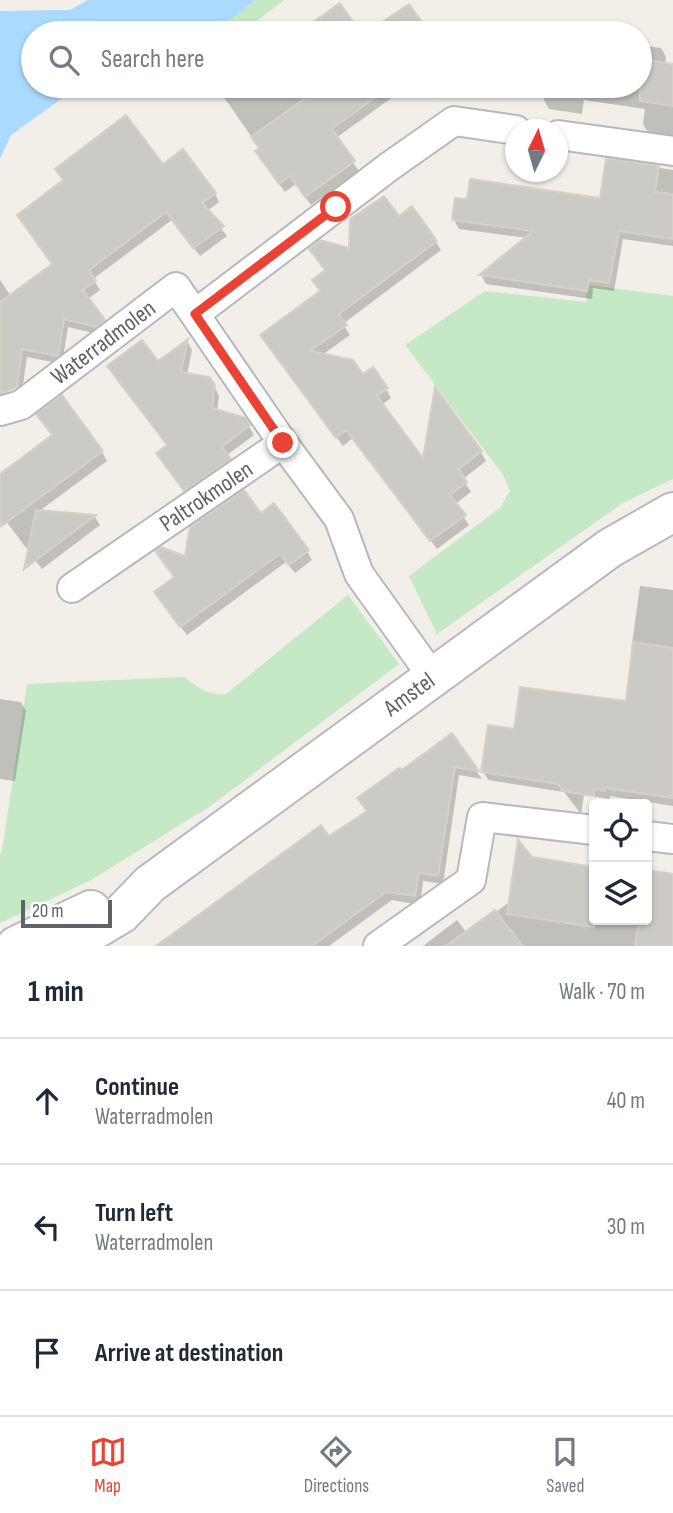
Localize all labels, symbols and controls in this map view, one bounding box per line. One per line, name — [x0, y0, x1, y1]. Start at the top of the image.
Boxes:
search box — [21, 21, 652, 98]
icon: search — [45, 41, 83, 79]
text: Search here — [101, 44, 204, 75]
north arrow — [505, 119, 568, 182]
route start — [320, 191, 351, 222]
street label: Waterradmolen — [45, 294, 161, 391]
route end — [267, 427, 298, 458]
street label: Paltrokmolen — [154, 455, 258, 538]
street label: Amstel — [377, 666, 440, 723]
map controls — [589, 799, 652, 925]
button: locate — [589, 799, 652, 862]
button: layers — [589, 862, 652, 925]
scale bar — [21, 897, 112, 929]
text: 20 m — [32, 900, 64, 923]
text: 1 min — [28, 974, 84, 1010]
text: Walk · 70 m — [559, 978, 645, 1006]
text: Continue — [95, 1072, 179, 1103]
icon: ahead — [28, 1082, 66, 1120]
text: 40 m — [607, 1087, 645, 1115]
text: Waterradmolen — [95, 1103, 213, 1131]
text: Turn left — [95, 1198, 173, 1229]
icon: left — [28, 1208, 66, 1246]
text: 30 m — [607, 1213, 645, 1241]
text: Waterradmolen — [95, 1229, 213, 1257]
icon: arrive — [28, 1334, 66, 1372]
text: Arrive at destination — [95, 1338, 283, 1369]
tab: Map — [89, 1433, 127, 1498]
tab: Directions — [304, 1433, 369, 1498]
tab: Saved — [546, 1433, 584, 1498]

